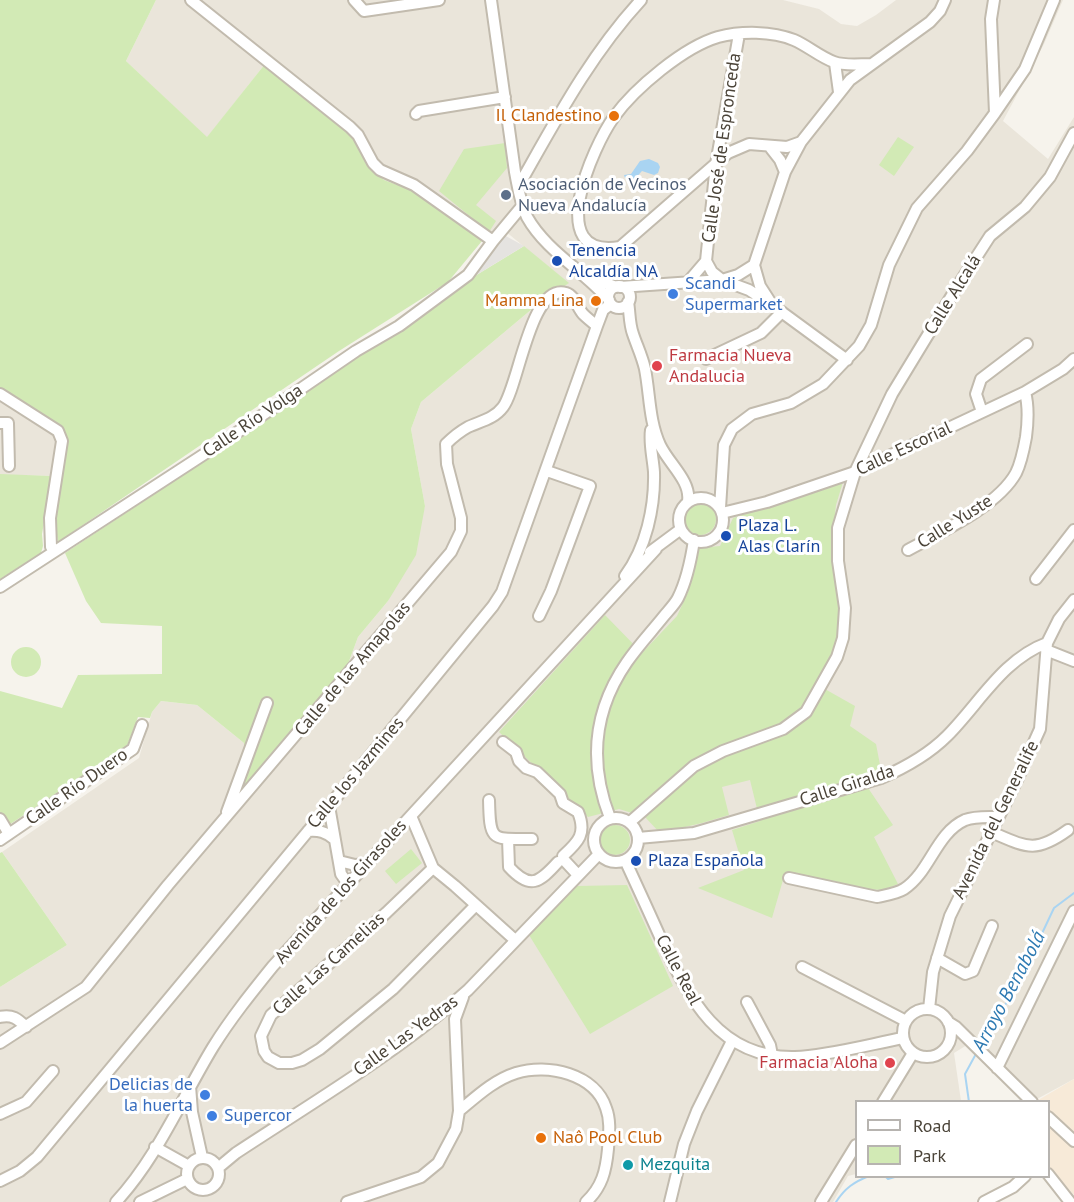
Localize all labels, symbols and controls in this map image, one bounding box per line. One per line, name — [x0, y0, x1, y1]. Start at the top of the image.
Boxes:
street label: Calle José de Espronceda — [698, 52, 746, 244]
place label: Il Clandestino — [496, 105, 602, 127]
marker: Il Clandestino — [607, 109, 621, 123]
place label: Asociación de Vecinos Nueva Andalucía — [518, 174, 687, 216]
marker: Asociación de Vecinos Nueva Andalucía — [499, 188, 513, 202]
place label: Tenencia Alcaldía NA — [569, 240, 658, 282]
street label: Calle Alcalá — [920, 251, 986, 339]
marker: Tenencia Alcaldía NA — [550, 254, 564, 268]
place label: Scandi Supermarket — [685, 273, 783, 316]
marker: Scandi Supermarket — [666, 287, 680, 301]
place label: Mamma Lina — [485, 290, 584, 312]
marker: Mamma Lina — [589, 294, 603, 308]
place label: Farmacia Nueva Andalucia — [669, 345, 792, 388]
marker: Farmacia Nueva Andalucia — [650, 359, 664, 373]
street label: Calle Río Volga — [199, 380, 307, 462]
street label: Calle Escorial — [853, 417, 955, 481]
street label: Calle Yuste — [913, 490, 997, 554]
place label: Plaza L. Alas Clarín — [738, 515, 820, 558]
marker: Plaza L. Alas Clarín — [719, 529, 733, 543]
street label: Calle de las Amapolas — [290, 597, 416, 741]
street label: Calle los Jazmines — [303, 713, 409, 833]
street label: Avenida del Generalife — [948, 737, 1044, 903]
street label: Calle Río Duero — [22, 744, 132, 830]
street label: Calle Giralda — [797, 761, 897, 811]
street label: Avenida de los Girasoles — [271, 815, 411, 969]
place label: Plaza Española — [648, 850, 764, 872]
marker: Plaza Española — [629, 854, 643, 868]
street label: Calle Las Camelias — [269, 908, 389, 1020]
water label: Arroyo Benabolá — [967, 927, 1051, 1057]
street label: Calle Real — [650, 931, 706, 1009]
street label: Calle Las Yedras — [350, 991, 462, 1081]
place label: Farmacia Aloha — [759, 1052, 878, 1074]
marker: Farmacia Aloha — [883, 1056, 897, 1070]
place label: Delicias de la huerta — [109, 1074, 193, 1116]
marker: Delicias de la huerta — [198, 1088, 212, 1102]
legend — [855, 1100, 1050, 1178]
place label: Supercor — [224, 1105, 292, 1127]
marker: Supercor — [205, 1109, 219, 1123]
text: Road — [913, 1114, 951, 1137]
place label: Naô Pool Club — [553, 1127, 662, 1149]
marker: Naô Pool Club — [534, 1131, 548, 1145]
text: Park — [913, 1144, 946, 1167]
place label: Mezquita — [640, 1154, 710, 1176]
marker: Mezquita — [621, 1158, 635, 1172]

